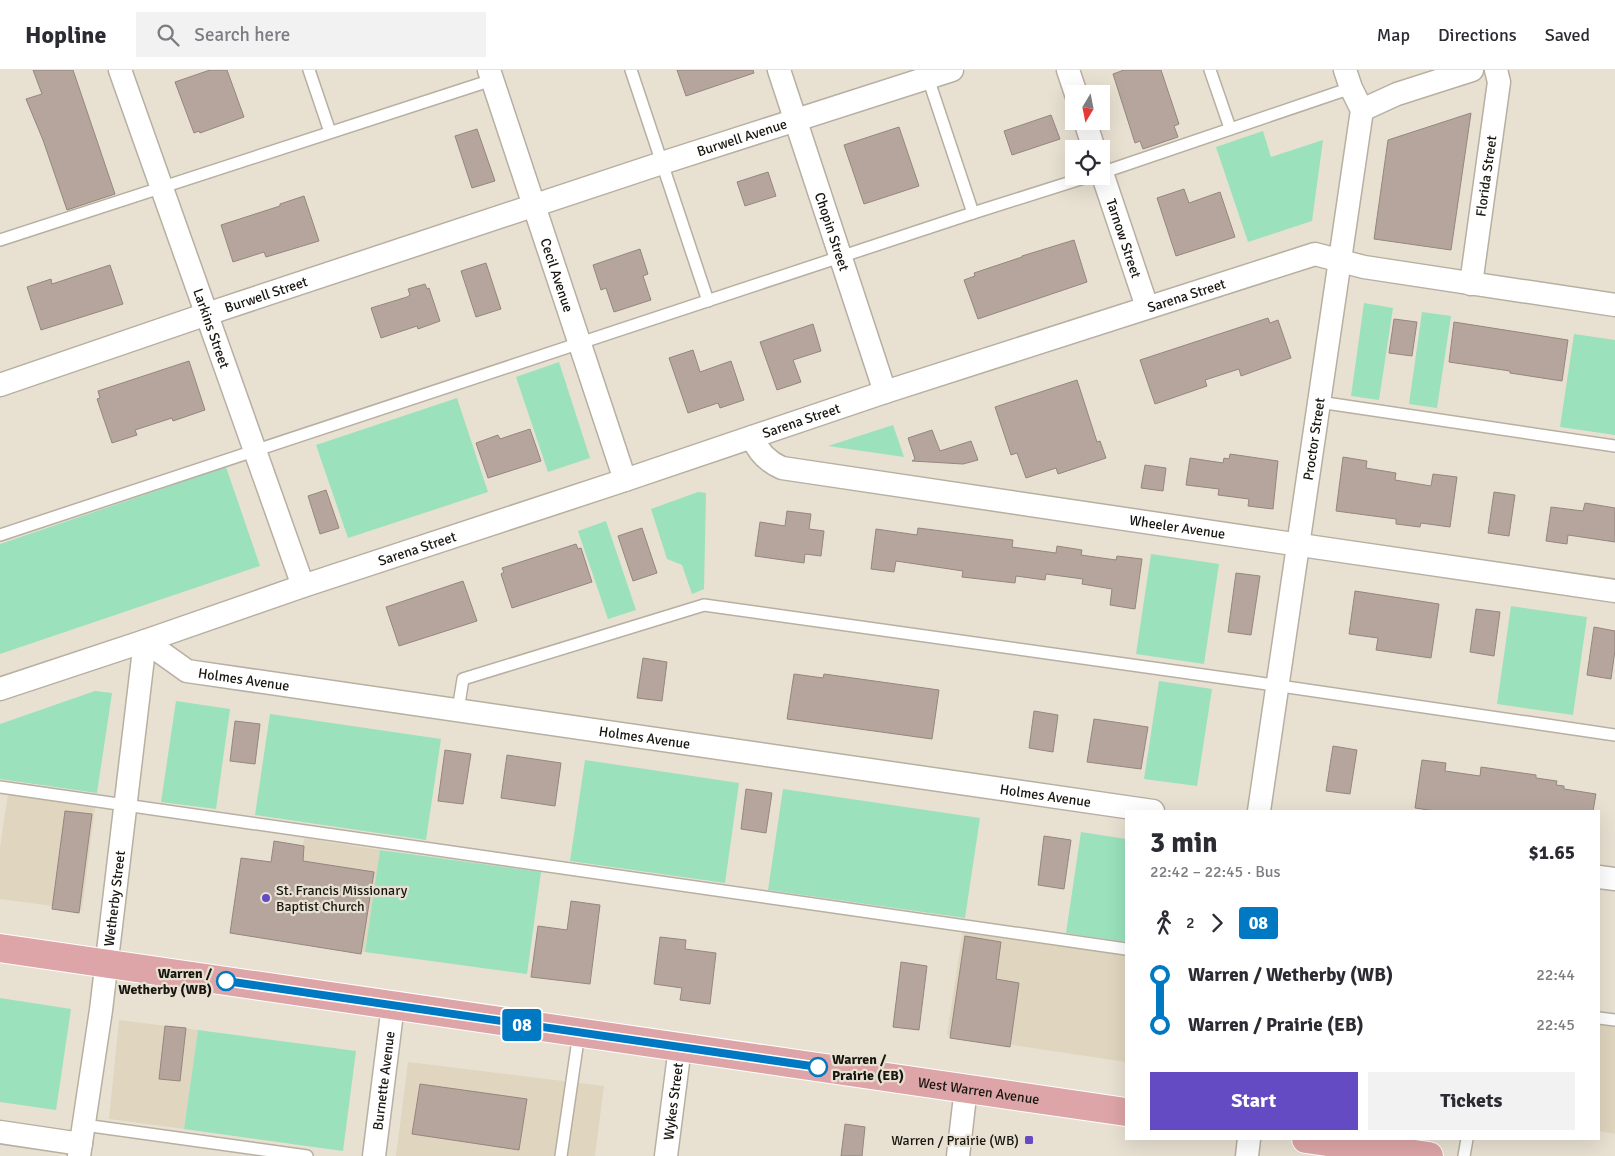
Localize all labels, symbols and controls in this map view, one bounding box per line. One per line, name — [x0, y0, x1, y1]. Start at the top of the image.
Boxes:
search box — [136, 12, 486, 57]
text: Hopline — [25, 20, 106, 50]
icon: search — [154, 21, 182, 49]
text: Search here — [194, 23, 290, 47]
text: Map — [1377, 24, 1410, 46]
text: Directions — [1438, 24, 1517, 46]
text: Saved — [1545, 24, 1590, 46]
north arrow — [1065, 85, 1110, 130]
map controls — [1065, 85, 1110, 185]
street label: Burwell Avenue — [695, 116, 789, 160]
street label: Florida Street — [1472, 134, 1501, 218]
button: locate — [1065, 140, 1110, 185]
street label: Chopin Street — [811, 190, 853, 273]
street label: Tarnow Street — [1102, 197, 1145, 280]
street label: Cecil Avenue — [536, 236, 577, 314]
street label: Burwell Street — [223, 273, 310, 317]
street label: Sarena Street — [1145, 275, 1228, 316]
street label: Larkins Street — [189, 286, 233, 371]
street label: Proctor Street — [1300, 397, 1329, 482]
street label: Sarena Street — [760, 400, 843, 442]
street label: Wheeler Avenue — [1128, 512, 1226, 543]
street label: Sarena Street — [376, 528, 458, 570]
street label: Holmes Avenue — [197, 665, 291, 695]
street label: Holmes Avenue — [598, 723, 691, 753]
street label: Holmes Avenue — [999, 781, 1092, 811]
text: 3 min — [1150, 826, 1218, 860]
text: $1.65 — [1529, 841, 1575, 865]
street label: Wetherby Street — [101, 849, 129, 947]
text: 22:42 – 22:45 · Bus — [1150, 862, 1281, 882]
place label: St. Francis Missionary Baptist Church — [276, 882, 408, 915]
marker: St. Francis Missionary Baptist Church — [260, 892, 272, 904]
icon: walk — [1150, 909, 1178, 937]
icon: forward — [1203, 909, 1231, 937]
text: 08 — [1249, 912, 1268, 934]
text: 2 — [1186, 913, 1195, 933]
text: Warren / Wetherby (WB) — [1188, 963, 1393, 987]
place label: Warren / Wetherby (WB) — [118, 965, 213, 998]
text: 22:44 — [1536, 965, 1575, 985]
marker: Warren / Wetherby (WB) — [216, 971, 236, 991]
line badge: 08 — [500, 1009, 544, 1041]
text: Warren / Prairie (EB) — [1188, 1013, 1364, 1037]
text: 08 — [512, 1014, 532, 1036]
text: 22:45 — [1536, 1015, 1575, 1035]
street label: Burnette Avenue — [369, 1030, 399, 1131]
place label: Warren / Prairie (EB) — [832, 1051, 904, 1084]
marker: Warren / Prairie (EB) — [808, 1057, 828, 1077]
street label: Wykes Street — [660, 1062, 687, 1141]
button: Start — [1150, 1072, 1358, 1130]
button: Tickets — [1368, 1072, 1575, 1130]
street label: West Warren Avenue — [917, 1074, 1040, 1108]
place label: Warren / Prairie (WB) — [891, 1132, 1019, 1149]
marker: Warren / Prairie (WB) — [1023, 1134, 1035, 1146]

